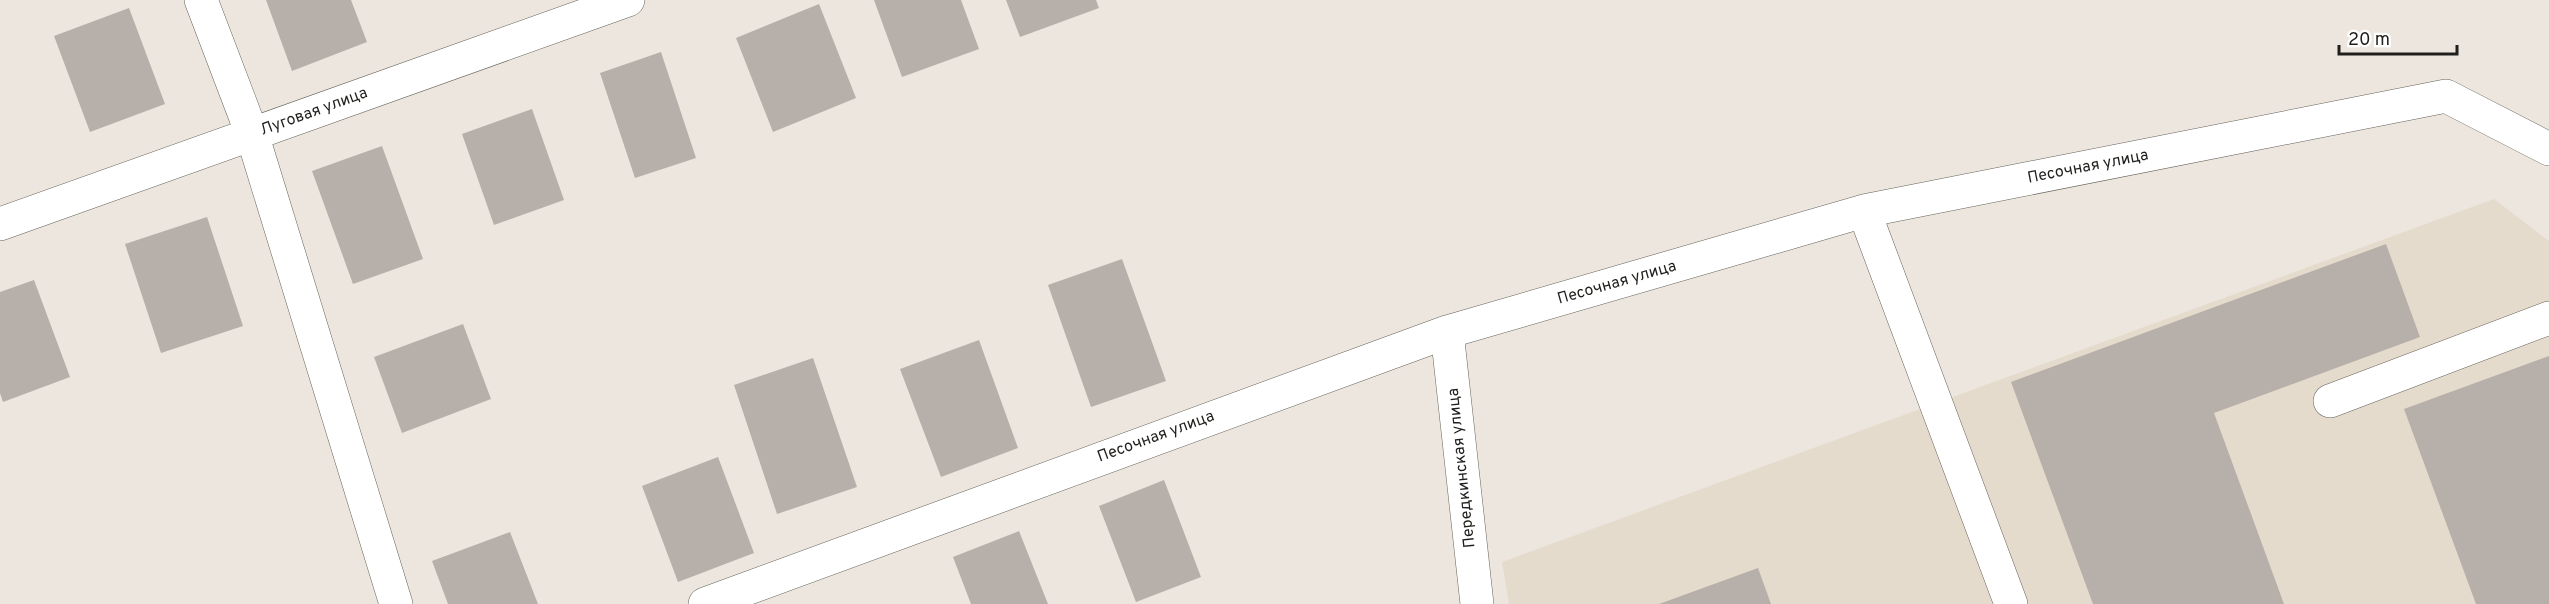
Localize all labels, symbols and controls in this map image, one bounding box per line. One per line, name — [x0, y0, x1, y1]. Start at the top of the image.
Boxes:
scale bar — [2339, 18, 2458, 56]
text: 20 m — [2348, 29, 2390, 52]
street label: Луговая улица — [257, 83, 371, 141]
street label: Песочная улица — [2026, 145, 2150, 189]
street label: Песочная улица — [1555, 256, 1679, 310]
street label: Передкинская улица — [1444, 387, 1480, 549]
street label: Песочная улица — [1095, 407, 1217, 467]

